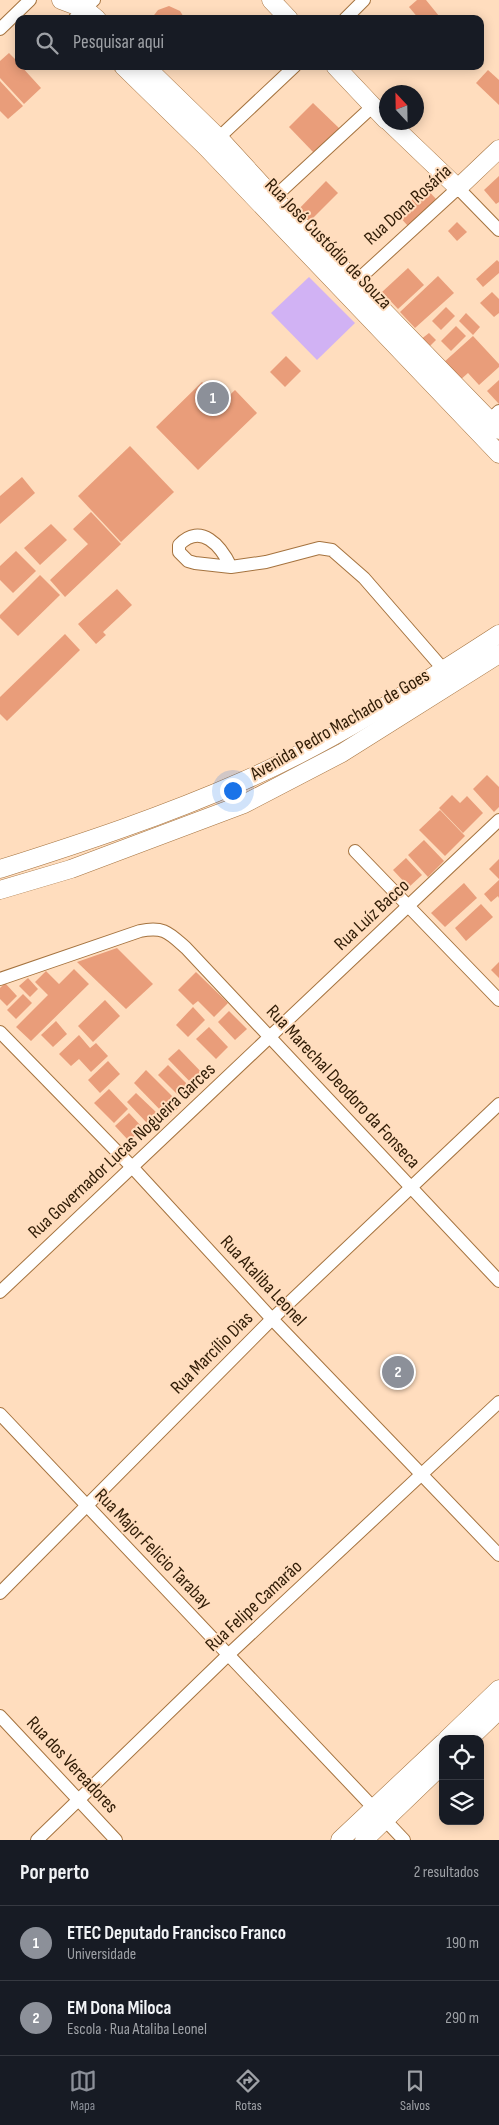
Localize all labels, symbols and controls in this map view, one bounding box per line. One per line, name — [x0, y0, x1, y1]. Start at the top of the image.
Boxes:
search box — [15, 15, 484, 70]
icon: search — [33, 29, 61, 57]
text: Pesquisar aqui — [73, 31, 164, 54]
north arrow — [379, 85, 424, 130]
street label: Rua Dona Rosária — [360, 160, 456, 250]
street label: Rua José Custódio de Souza — [260, 174, 396, 314]
pin: 1 — [197, 379, 229, 417]
street label: Avenida Pedro Machado de Goes — [245, 664, 434, 786]
your location — [220, 778, 246, 804]
street label: Rua Luíz Bacco — [330, 874, 414, 956]
street label: Rua Marechal Deodoro da Fonseca — [261, 1000, 425, 1174]
street label: Rua Governador Lucas Nogueira Garces — [24, 1058, 220, 1244]
street label: Rua Ataliba Leonel — [215, 1231, 311, 1331]
street label: Rua Marcílio Dias — [166, 1307, 258, 1399]
pin: 2 — [382, 1353, 414, 1391]
street label: Rua Major Felicio Tarabay — [90, 1484, 217, 1614]
street label: Rua Felipe Camarão — [201, 1555, 307, 1657]
street label: Rua dos Vereadores — [21, 1712, 123, 1818]
map controls — [439, 1735, 484, 1825]
button: locate — [439, 1735, 484, 1780]
button: layers — [439, 1780, 484, 1825]
text: Por perto — [20, 1860, 89, 1885]
text: 2 resultados — [414, 1863, 479, 1882]
text: ETEC Deputado Francisco Franco — [67, 1922, 286, 1945]
text: 1 — [33, 1934, 39, 1953]
text: 190 m — [446, 1934, 479, 1953]
text: Universidade — [67, 1945, 136, 1964]
text: EM Dona Miloca — [67, 1997, 171, 2020]
text: 2 — [32, 2009, 40, 2028]
text: 290 m — [445, 2009, 479, 2028]
text: Escola · Rua Ataliba Leonel — [67, 2020, 207, 2039]
tab: Mapa — [69, 2067, 97, 2114]
tab: Rotas — [234, 2067, 262, 2114]
tab: Salvos — [400, 2067, 430, 2114]

